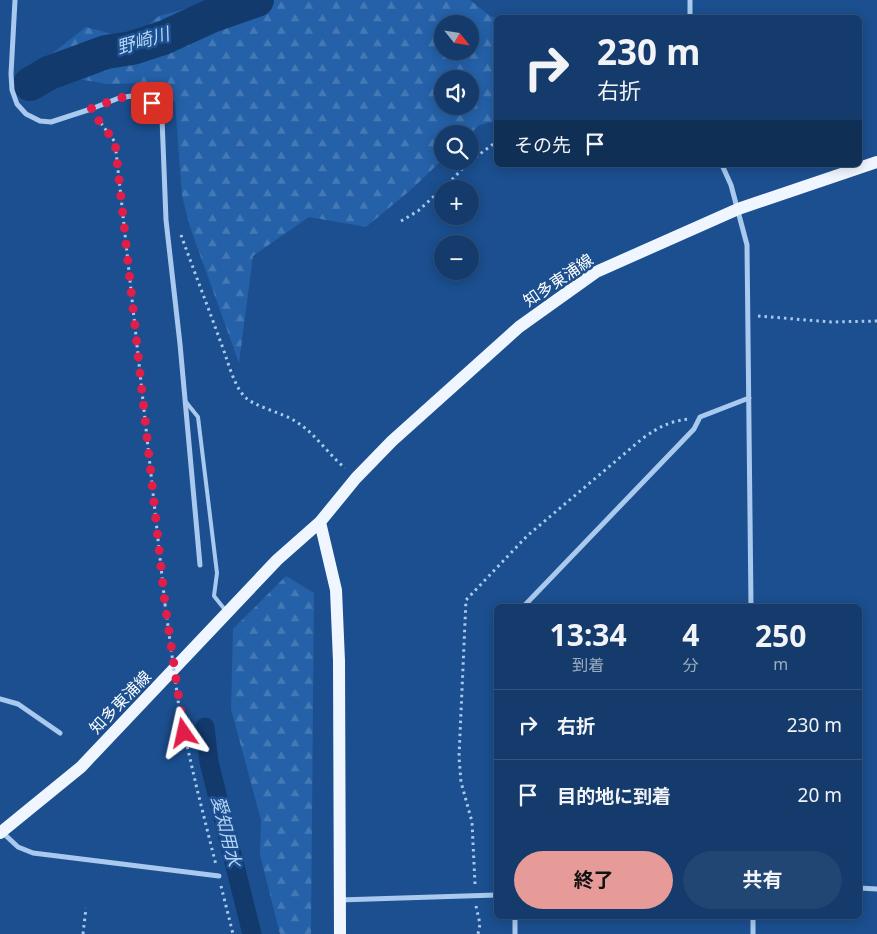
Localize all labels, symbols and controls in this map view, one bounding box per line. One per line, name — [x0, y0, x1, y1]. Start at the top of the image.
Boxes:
north arrow — [434, 15, 479, 60]
map controls — [434, 15, 479, 280]
water label: 野崎川 — [113, 21, 174, 59]
text: 230 m — [597, 28, 700, 75]
icon: right — [514, 35, 579, 100]
button: sound — [434, 70, 479, 115]
text: 右折 — [597, 75, 641, 105]
pin — [131, 82, 173, 124]
icon: arrive — [138, 89, 166, 117]
button: search — [434, 125, 479, 170]
icon: arrive — [581, 130, 609, 158]
text: その先 — [514, 132, 571, 158]
button: + — [434, 180, 479, 225]
button: − — [434, 235, 479, 280]
street label: 知多東浦線 — [519, 249, 597, 311]
text: 13:34 — [550, 614, 627, 655]
text: 4 — [682, 614, 699, 655]
text: 250 — [755, 615, 806, 656]
text: m — [773, 653, 788, 675]
text: 到着 — [572, 654, 604, 676]
text: 分 — [683, 654, 699, 676]
street label: 知多東浦線 — [84, 666, 156, 738]
position arrow — [157, 706, 209, 758]
icon: right — [514, 711, 542, 739]
text: 230 m — [787, 712, 842, 738]
text: 右折 — [557, 713, 595, 739]
icon: arrive — [514, 781, 542, 809]
text: 20 m — [798, 782, 842, 808]
text: 目的地に到着 — [557, 783, 671, 809]
water label: 愛知用水 — [207, 793, 248, 871]
button: 終了 — [514, 851, 673, 909]
button: 共有 — [683, 851, 842, 909]

